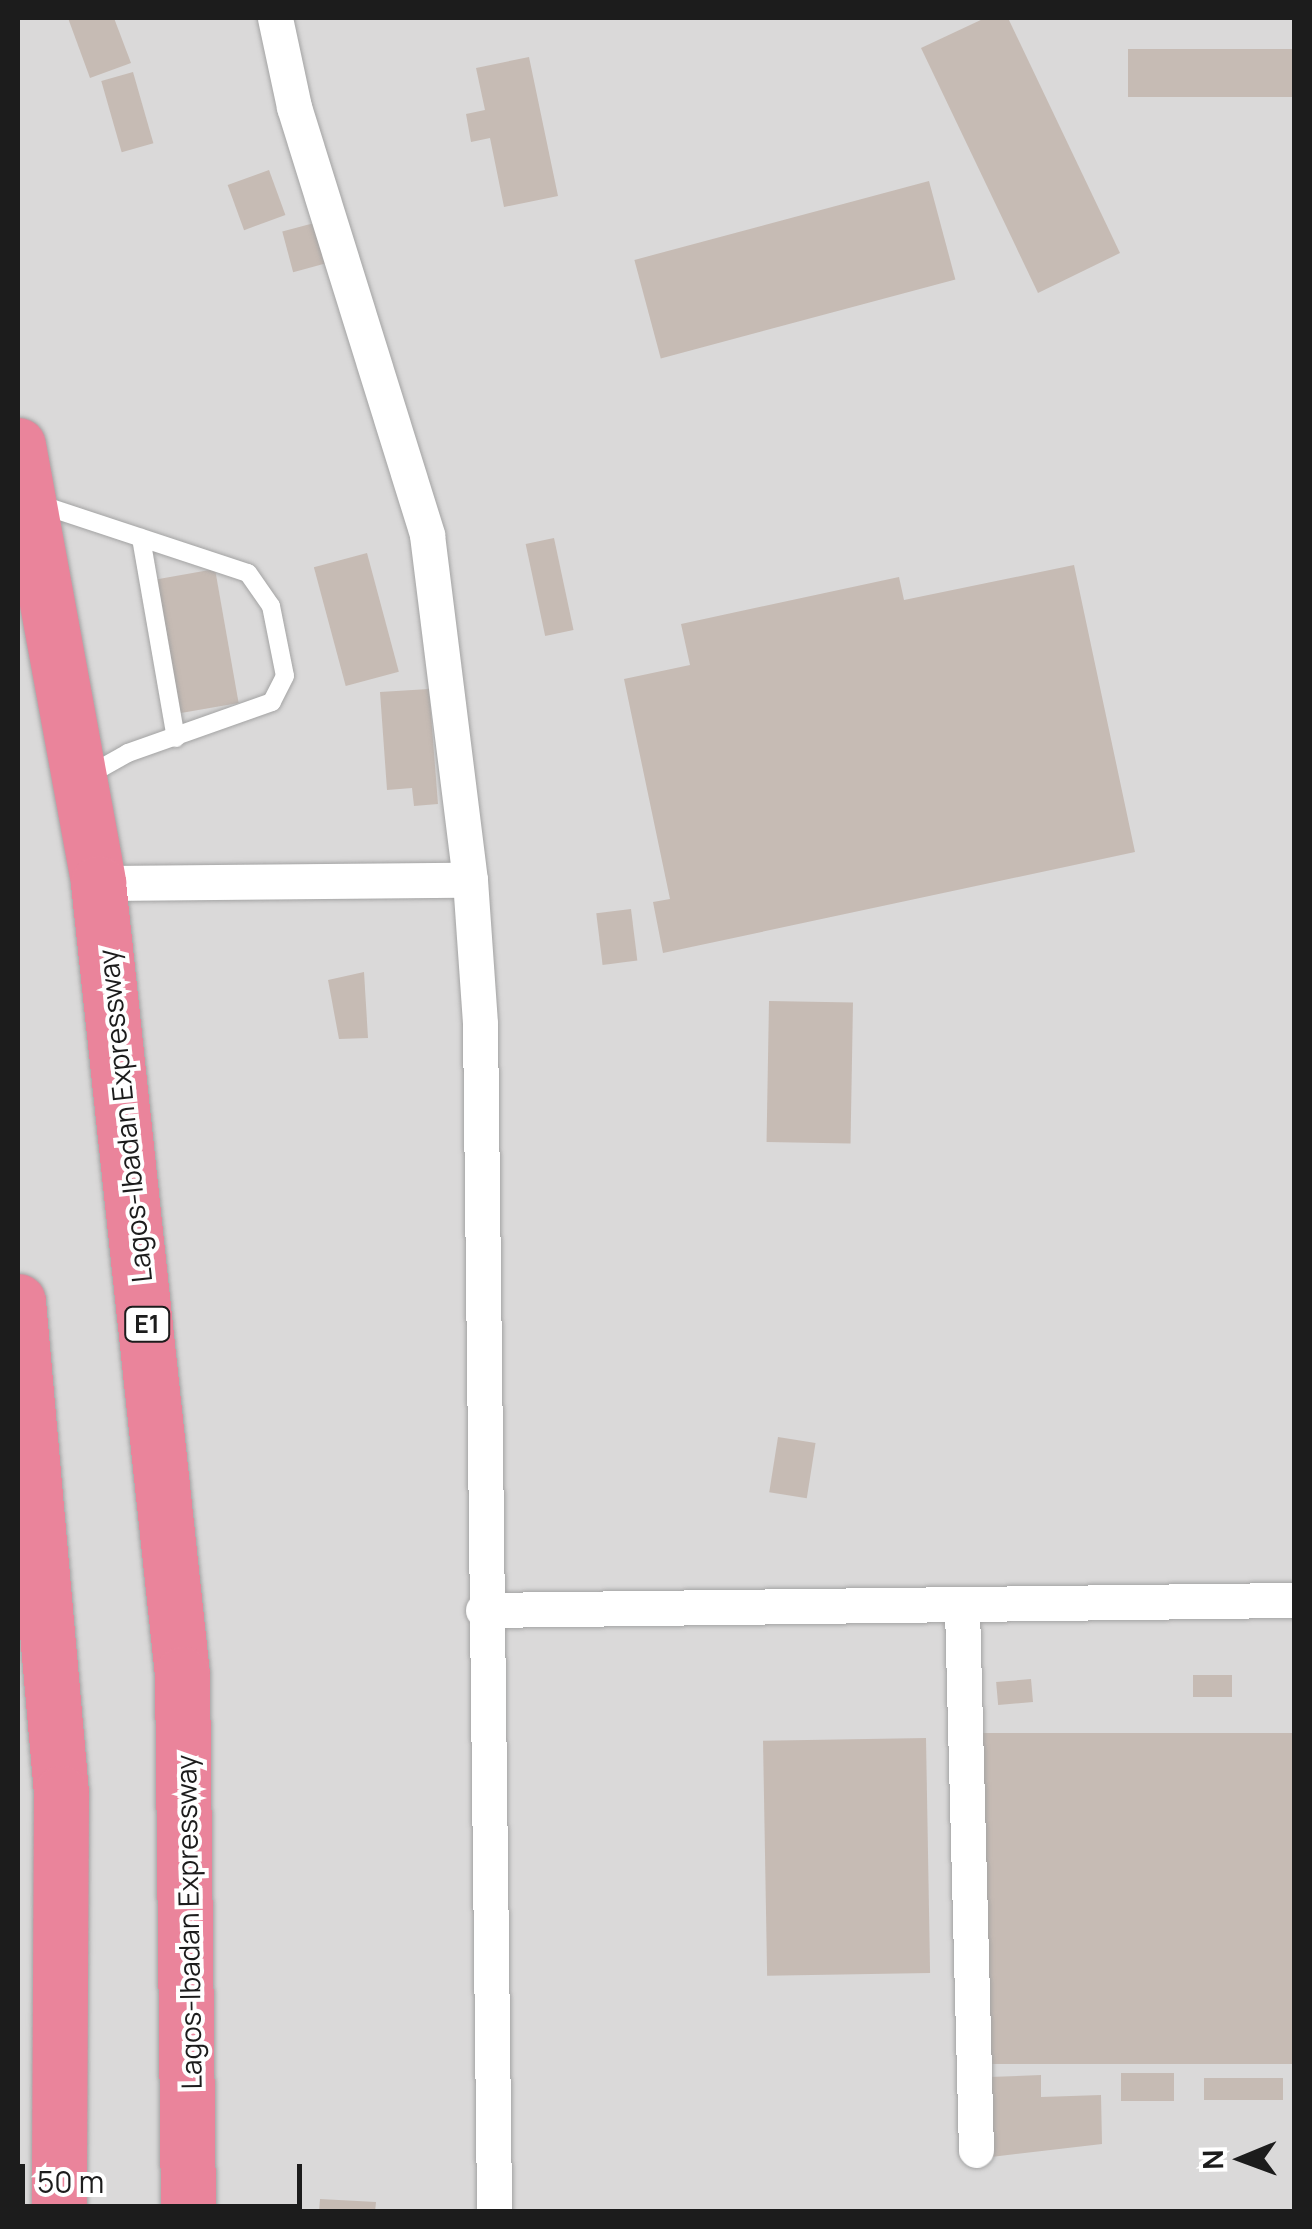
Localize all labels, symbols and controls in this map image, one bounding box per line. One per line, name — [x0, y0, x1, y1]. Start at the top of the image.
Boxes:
street label: Lagos-Ibadan Expressway — [90, 948, 158, 1284]
road number: E1 — [122, 1304, 172, 1344]
street label: Lagos-Ibadan Expressway — [168, 1754, 208, 2090]
north arrow — [1192, 2109, 1292, 2209]
scale bar — [25, 2144, 308, 2206]
text: N — [1193, 2149, 1231, 2170]
text: 50 m — [37, 2161, 104, 2202]

